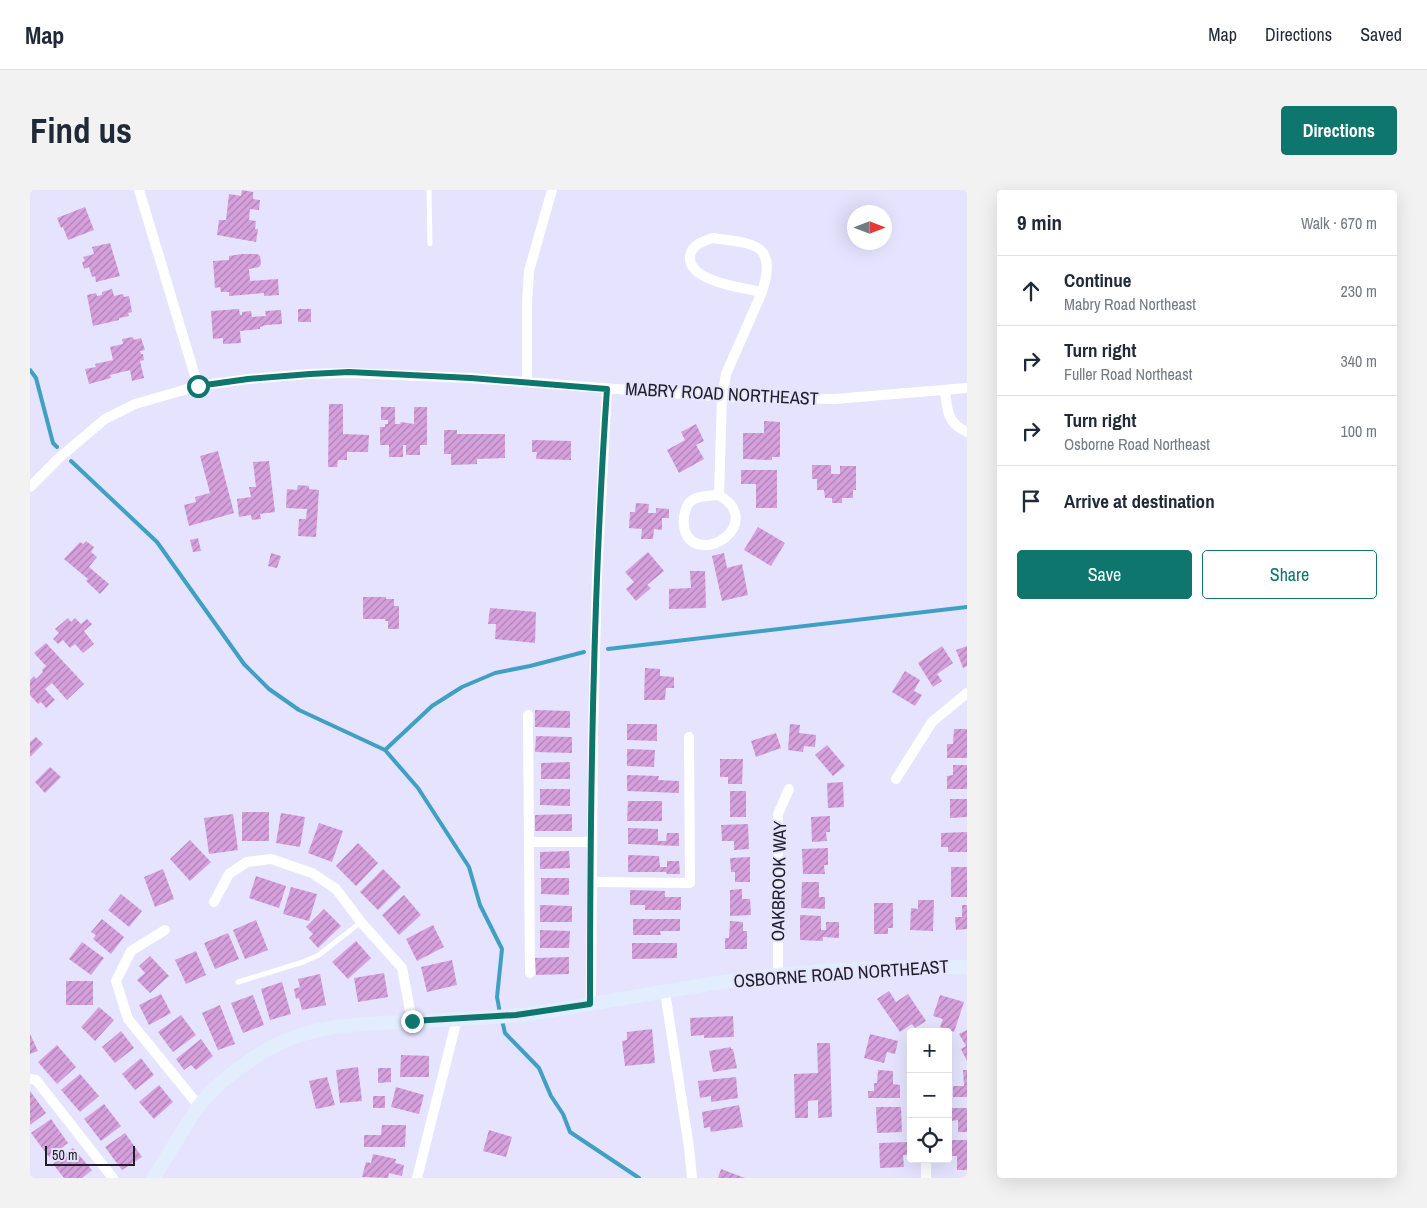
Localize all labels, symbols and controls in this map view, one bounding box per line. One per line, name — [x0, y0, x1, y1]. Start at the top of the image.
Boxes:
text: Map — [25, 19, 64, 51]
text: Map — [1208, 22, 1237, 47]
text: Directions — [1265, 22, 1332, 47]
text: Saved — [1360, 22, 1402, 47]
button: Directions — [1281, 106, 1397, 155]
text: Find us — [30, 107, 132, 154]
north arrow — [847, 205, 892, 250]
text: 9 min — [1017, 208, 1062, 237]
text: Walk · 670 m — [1301, 212, 1377, 234]
text: Continue — [1064, 267, 1132, 293]
icon: ahead — [1017, 277, 1045, 305]
text: 230 m — [1341, 280, 1377, 302]
text: Mabry Road Northeast — [1064, 293, 1196, 315]
text: Turn right — [1064, 337, 1136, 363]
icon: right — [1017, 347, 1045, 375]
text: 340 m — [1341, 350, 1377, 372]
text: Fuller Road Northeast — [1064, 363, 1192, 385]
route start — [187, 375, 210, 398]
street label: MABRY ROAD NORTHEAST — [625, 376, 819, 411]
text: Turn right — [1064, 407, 1136, 433]
icon: right — [1017, 417, 1045, 445]
text: 100 m — [1341, 420, 1377, 442]
text: Osborne Road Northeast — [1064, 433, 1210, 455]
icon: arrive — [1017, 487, 1045, 515]
text: Arrive at destination — [1064, 488, 1215, 514]
button: Save — [1017, 550, 1192, 599]
button: Share — [1202, 550, 1377, 599]
street label: OAKBROOK WAY — [765, 820, 792, 942]
street label: OSBORNE ROAD NORTHEAST — [733, 954, 949, 993]
route end — [401, 1010, 424, 1033]
map controls — [907, 1028, 952, 1163]
button: + — [907, 1028, 952, 1073]
button: − — [907, 1073, 952, 1118]
button: locate — [907, 1118, 952, 1163]
scale bar — [45, 1143, 135, 1166]
text: 50 m — [52, 1146, 78, 1164]

